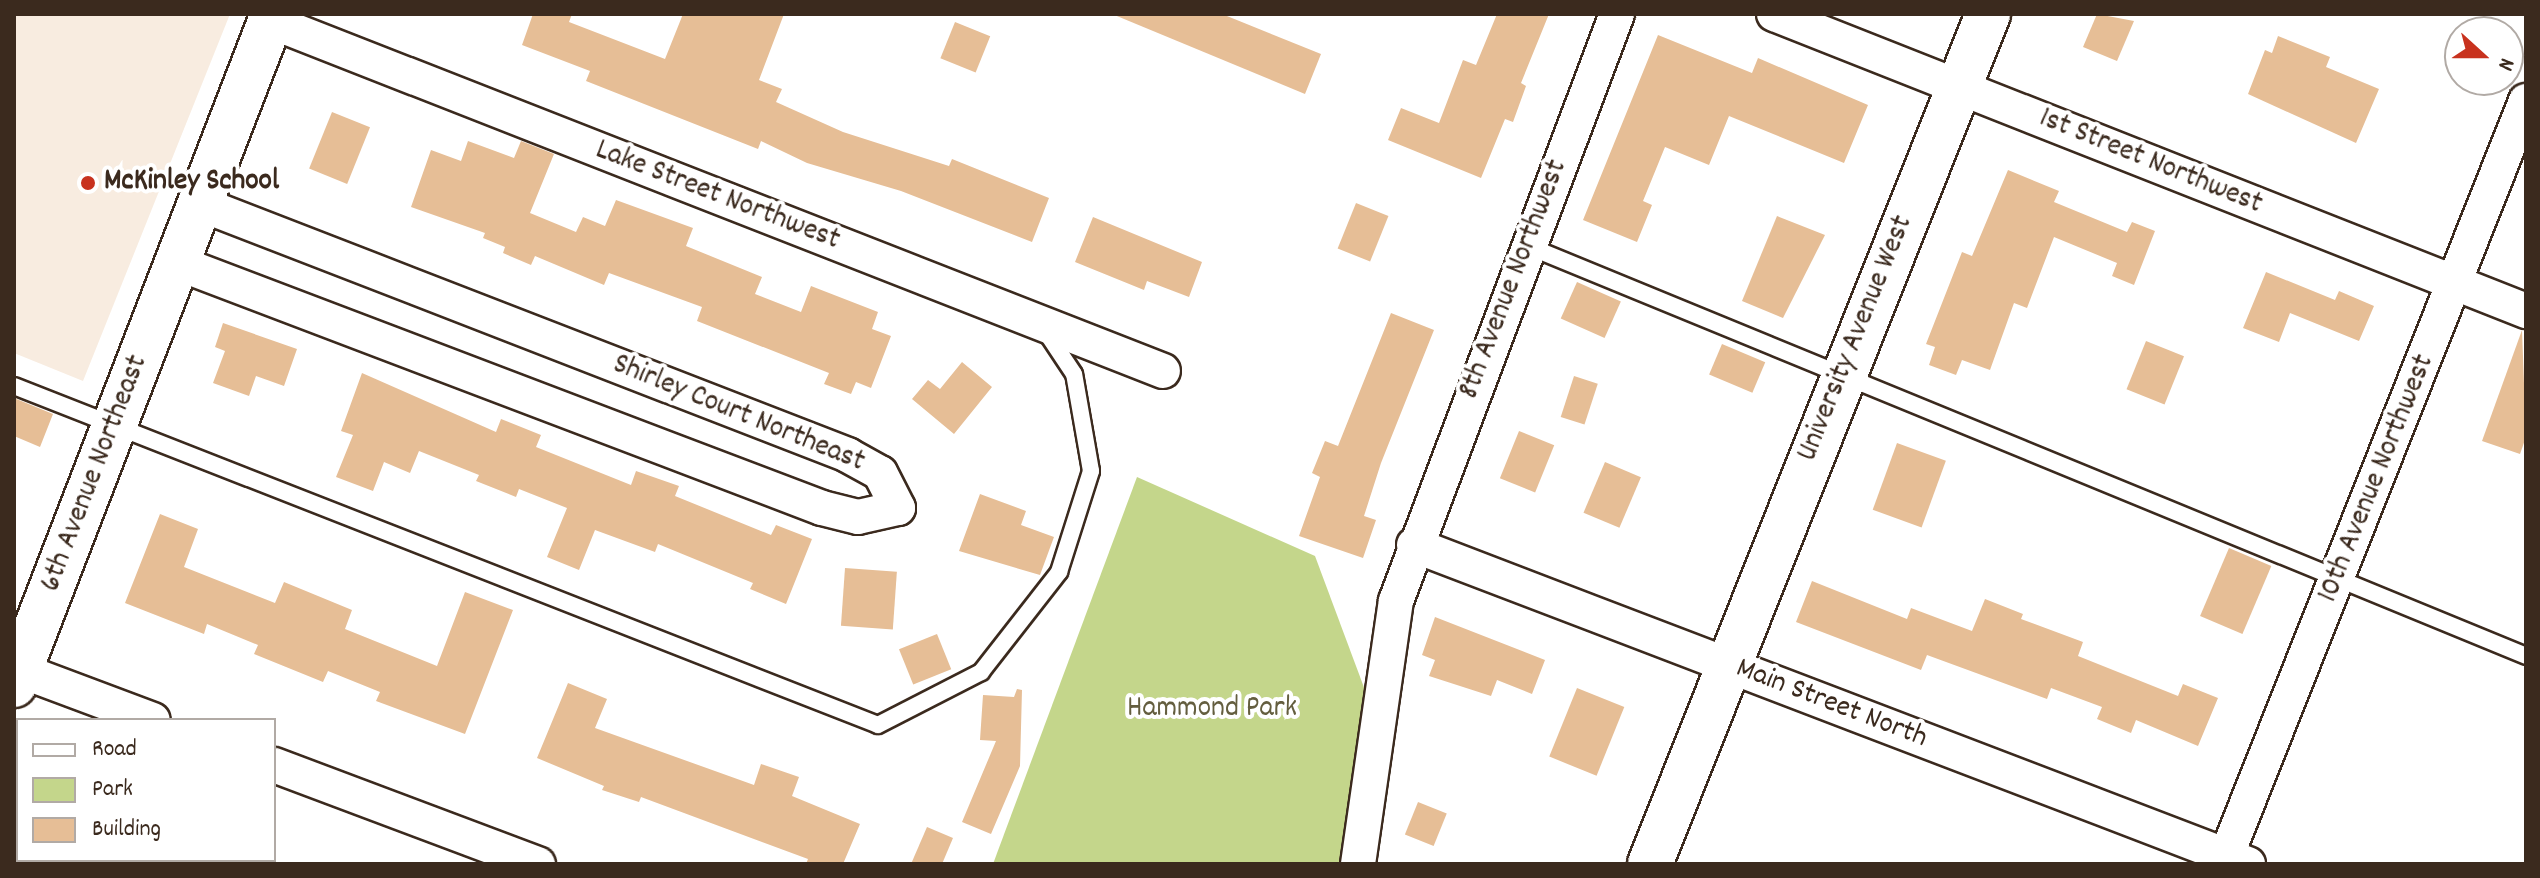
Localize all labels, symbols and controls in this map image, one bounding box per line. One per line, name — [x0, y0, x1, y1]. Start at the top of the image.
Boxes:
north arrow — [2444, 16, 2524, 96]
text: N — [2489, 53, 2521, 75]
street label: 1st Street Northwest — [2033, 102, 2267, 224]
street label: Lake Street Northwest — [590, 134, 844, 260]
street label: 8th Avenue Northwest — [1453, 155, 1577, 405]
place label: McKinley School — [104, 165, 279, 201]
marker: McKinley School — [79, 174, 97, 192]
street label: University Avenue West — [1791, 211, 1923, 467]
street label: Shirley Court Northeast — [607, 348, 869, 482]
street label: 10th Avenue Northwest — [2312, 350, 2444, 608]
street label: 6th Avenue Northeast — [34, 351, 158, 597]
street label: Main Street North — [1730, 652, 1932, 758]
park label: Hammond Park — [1127, 692, 1297, 728]
legend — [16, 718, 276, 862]
text: Road — [92, 733, 137, 767]
text: Park — [92, 773, 133, 807]
text: Building — [92, 813, 161, 847]

